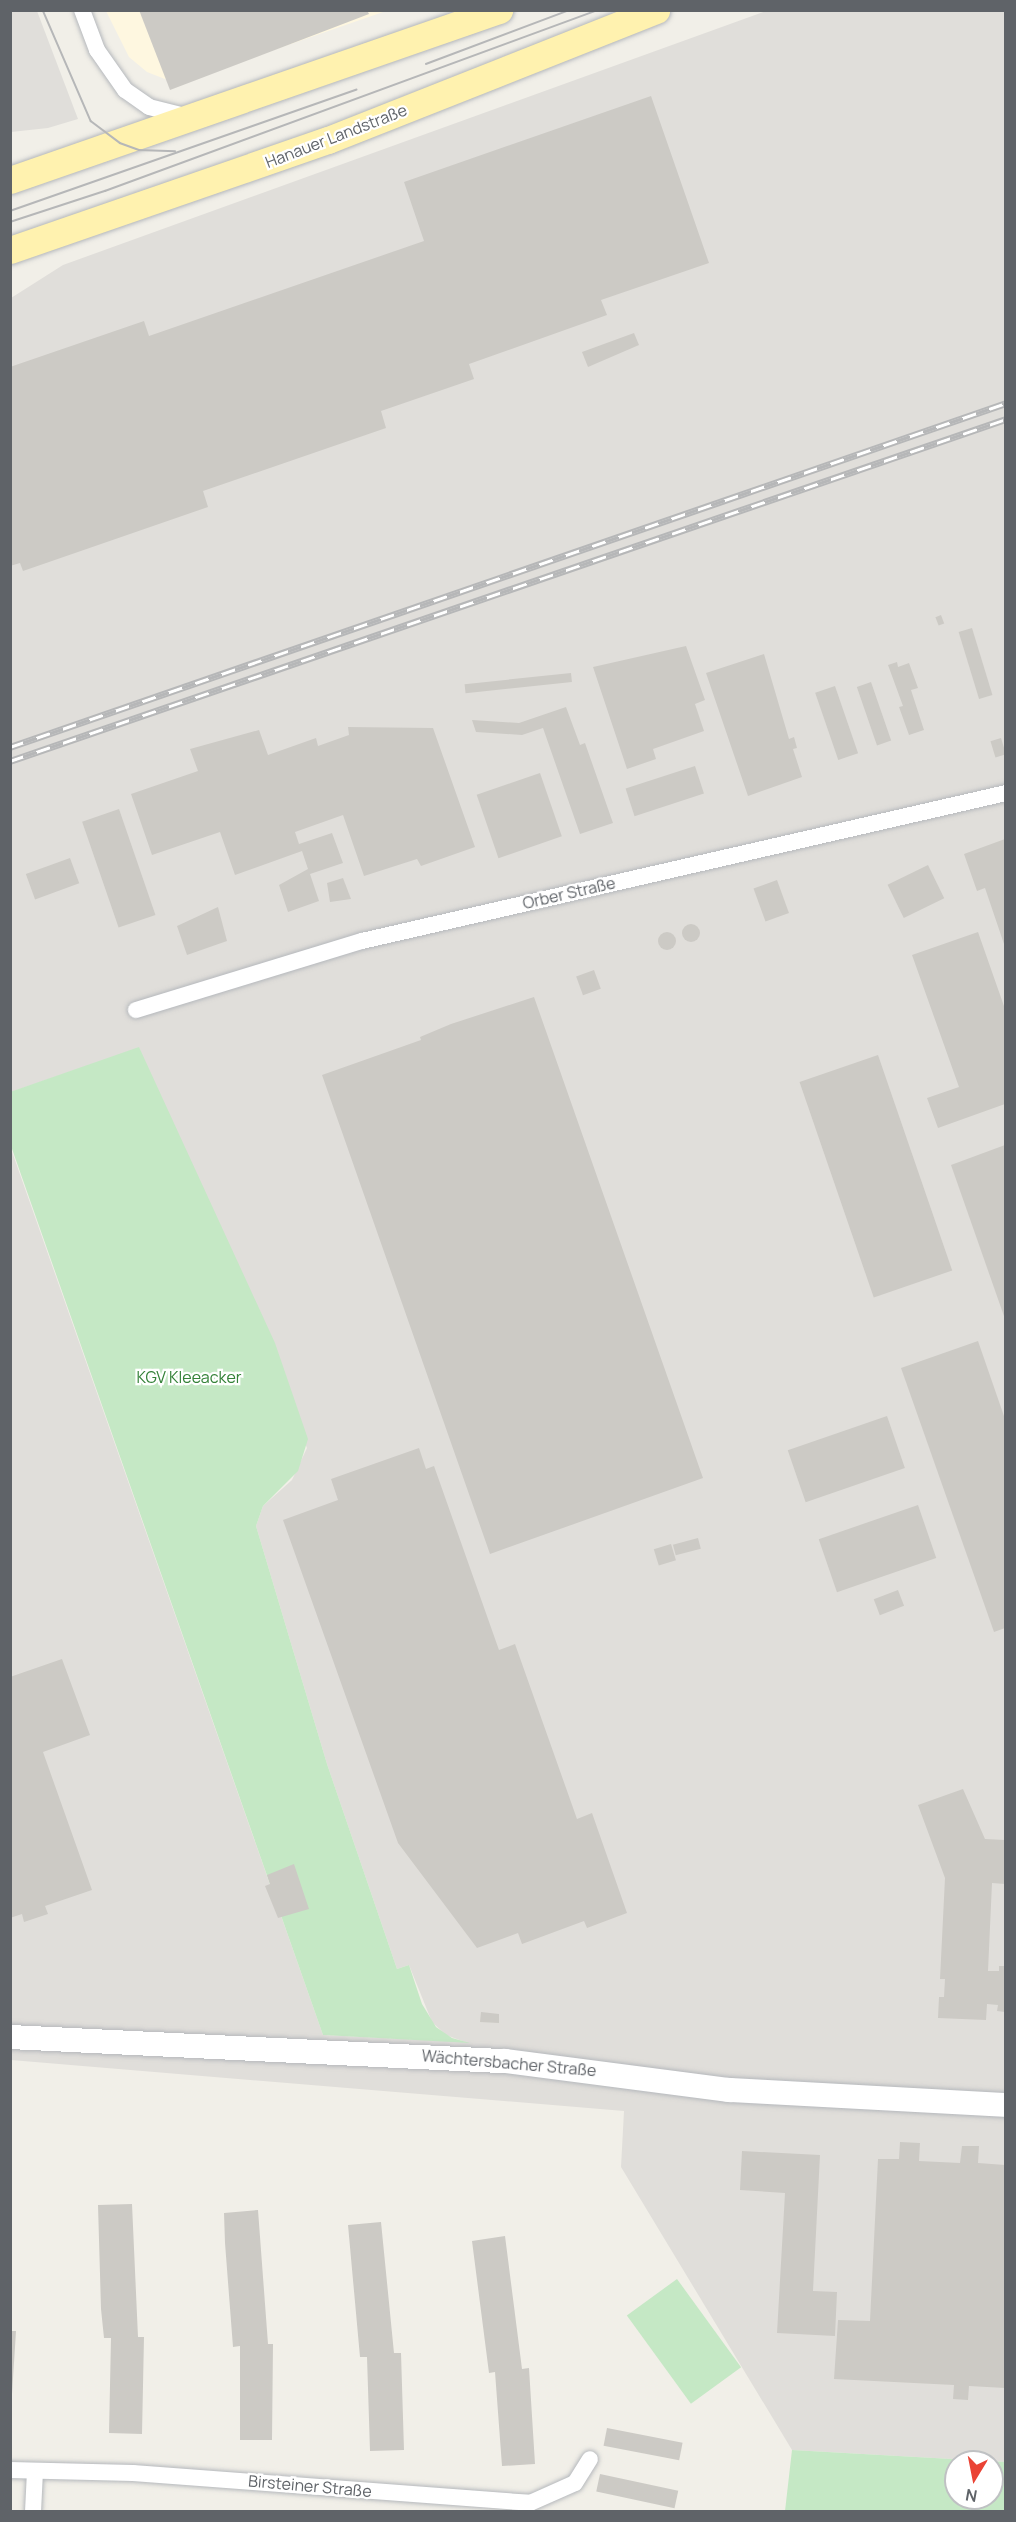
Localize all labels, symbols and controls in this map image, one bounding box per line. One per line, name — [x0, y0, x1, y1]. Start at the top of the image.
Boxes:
street label: Hanauer Landstraße — [262, 100, 410, 172]
street label: Orber Straße — [521, 873, 617, 913]
park label: KGV Kleeacker — [136, 1367, 242, 1387]
street label: Wächtersbacher Straße — [421, 2046, 597, 2080]
north arrow — [944, 2450, 1004, 2510]
street label: Birsteiner Straße — [247, 2471, 373, 2501]
text: N — [964, 2484, 979, 2508]

